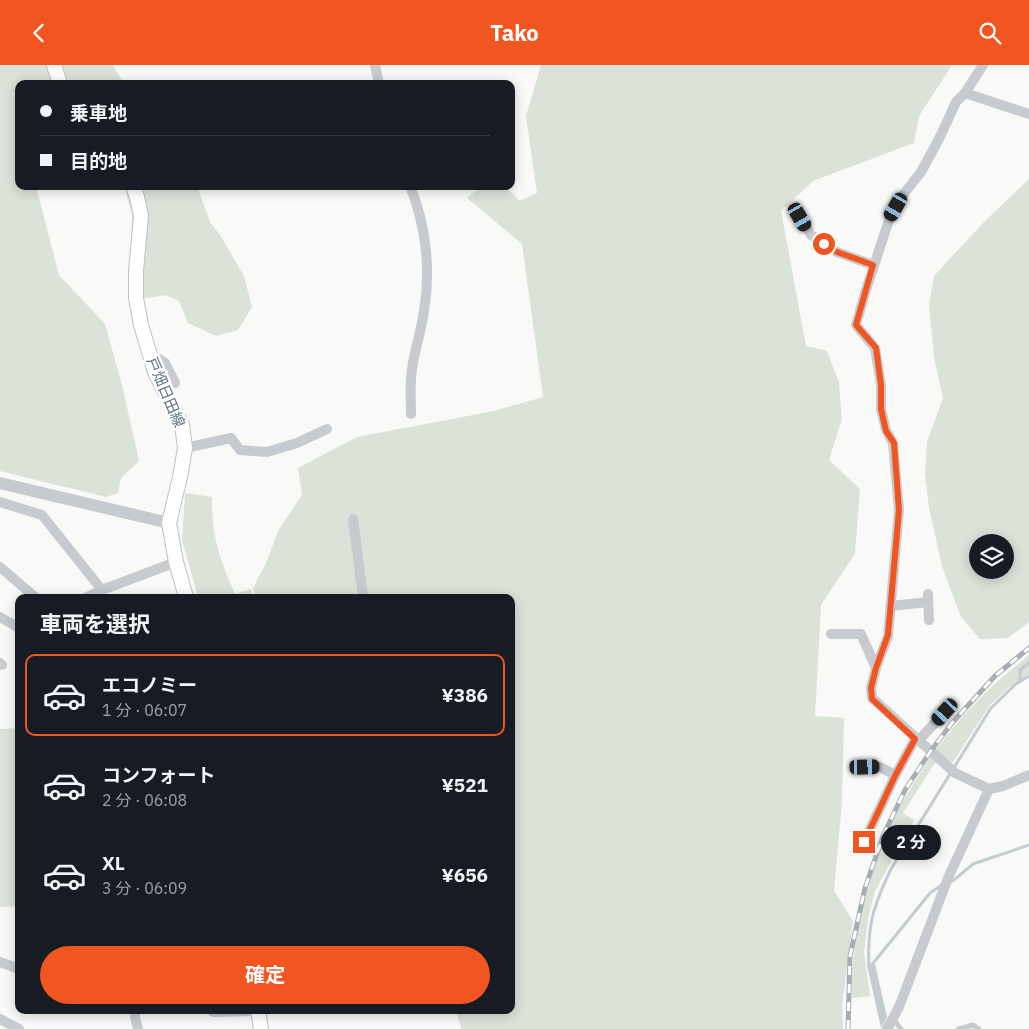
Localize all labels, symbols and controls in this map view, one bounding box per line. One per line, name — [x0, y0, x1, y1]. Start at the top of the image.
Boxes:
text: Tako — [490, 18, 539, 47]
icon: back — [25, 19, 53, 47]
icon: search — [976, 19, 1004, 47]
text: 乗車地 — [70, 101, 127, 125]
text: 目的地 — [70, 149, 127, 173]
car — [882, 190, 909, 224]
car — [786, 200, 813, 234]
route start — [813, 233, 835, 255]
street label: 戸畑日田線 — [143, 354, 189, 430]
map controls — [969, 534, 1014, 579]
button: layers — [969, 534, 1014, 579]
text: 車両を選択 — [40, 609, 150, 638]
icon: car — [42, 673, 87, 718]
text: エコノミー — [102, 673, 197, 697]
text: ¥386 — [441, 683, 488, 707]
car — [929, 696, 960, 728]
text: 1 分 · 06:07 — [102, 700, 187, 720]
car — [849, 759, 880, 775]
icon: car — [42, 763, 87, 808]
text: コンフォート — [102, 763, 215, 787]
text: ¥521 — [441, 773, 488, 797]
text: 2 分 · 06:08 — [102, 790, 187, 810]
callout: 2 分 — [882, 825, 942, 859]
route end — [853, 831, 875, 853]
text: 2 分 — [896, 832, 926, 852]
text: XL — [102, 851, 125, 875]
icon: car — [42, 853, 87, 898]
text: ¥656 — [441, 863, 488, 887]
text: 3 分 · 06:09 — [102, 878, 187, 898]
button: 確定 — [40, 946, 490, 1004]

